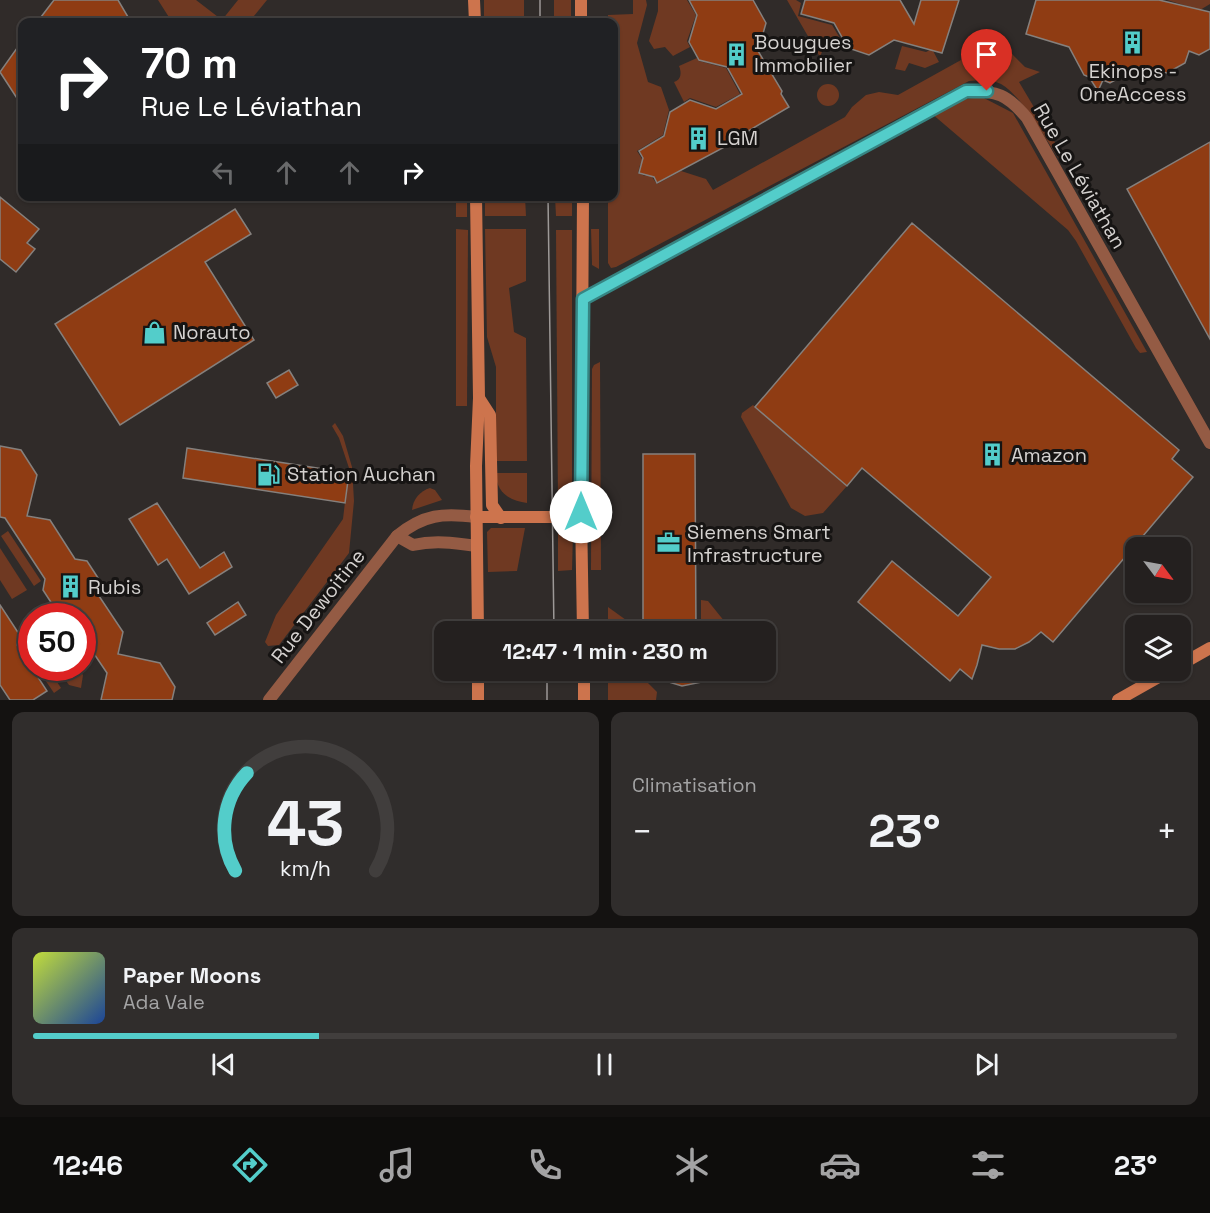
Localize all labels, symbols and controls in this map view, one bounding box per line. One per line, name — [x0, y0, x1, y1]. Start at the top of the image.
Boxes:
place label: Bouygues Immobilier — [754, 29, 853, 78]
pin — [961, 29, 1012, 91]
building icon: Ekinops - OneAccess — [1120, 30, 1146, 56]
text: 70 m — [141, 37, 238, 90]
icon: arrive — [970, 38, 1003, 71]
building icon: Bouygues Immobilier — [723, 41, 749, 67]
icon: right — [42, 42, 120, 120]
place label: Ekinops - OneAccess — [1080, 58, 1186, 107]
text: Rue Le Léviathan — [141, 89, 362, 124]
street label: Rue Le Léviathan — [1028, 99, 1132, 253]
building icon: LGM — [686, 125, 712, 151]
place label: LGM — [717, 125, 758, 151]
icon: left — [207, 156, 240, 189]
icon: ahead — [270, 156, 303, 189]
icon: ahead — [333, 156, 366, 189]
icon: right — [396, 156, 429, 189]
shop icon: Norauto — [142, 319, 168, 345]
place label: Norauto — [173, 319, 251, 345]
building icon: Amazon — [980, 442, 1006, 468]
place label: Amazon — [1011, 442, 1087, 468]
fuel station icon: Station Auchan — [256, 461, 282, 487]
place label: Station Auchan — [287, 461, 436, 487]
position arrow — [549, 480, 613, 544]
place label: Siemens Smart Infrastructure — [687, 519, 831, 568]
office icon: Siemens Smart Infrastructure — [656, 530, 682, 556]
north arrow — [1125, 537, 1191, 603]
map controls — [1125, 537, 1191, 681]
street label: Rue Dewoitine — [265, 544, 371, 668]
building icon: Rubis — [57, 574, 83, 600]
place label: Rubis — [88, 574, 141, 600]
speed limit sign: 50 — [18, 603, 96, 681]
button: layers — [1125, 615, 1191, 681]
text: 12:47 · 1 min · 230 m — [502, 637, 708, 665]
text: Climatisation — [632, 772, 757, 798]
text: 43 — [267, 784, 344, 863]
text: 23° — [869, 803, 940, 860]
text: − — [632, 811, 652, 853]
text: + — [1157, 811, 1177, 853]
text: km/h — [280, 855, 331, 882]
text: Paper Moons — [123, 961, 261, 989]
text: Ada Vale — [123, 989, 205, 1015]
icon: previous — [207, 1048, 240, 1081]
icon: pause — [588, 1048, 621, 1081]
icon: next — [970, 1048, 1003, 1081]
icon: directions — [229, 1144, 271, 1186]
icon: music — [376, 1144, 418, 1186]
icon: phone — [524, 1144, 566, 1186]
icon: climate — [671, 1144, 713, 1186]
icon: car — [819, 1144, 861, 1186]
icon: filters — [967, 1144, 1009, 1186]
text: 12:46 — [53, 1148, 123, 1183]
text: 23° — [1114, 1148, 1157, 1183]

